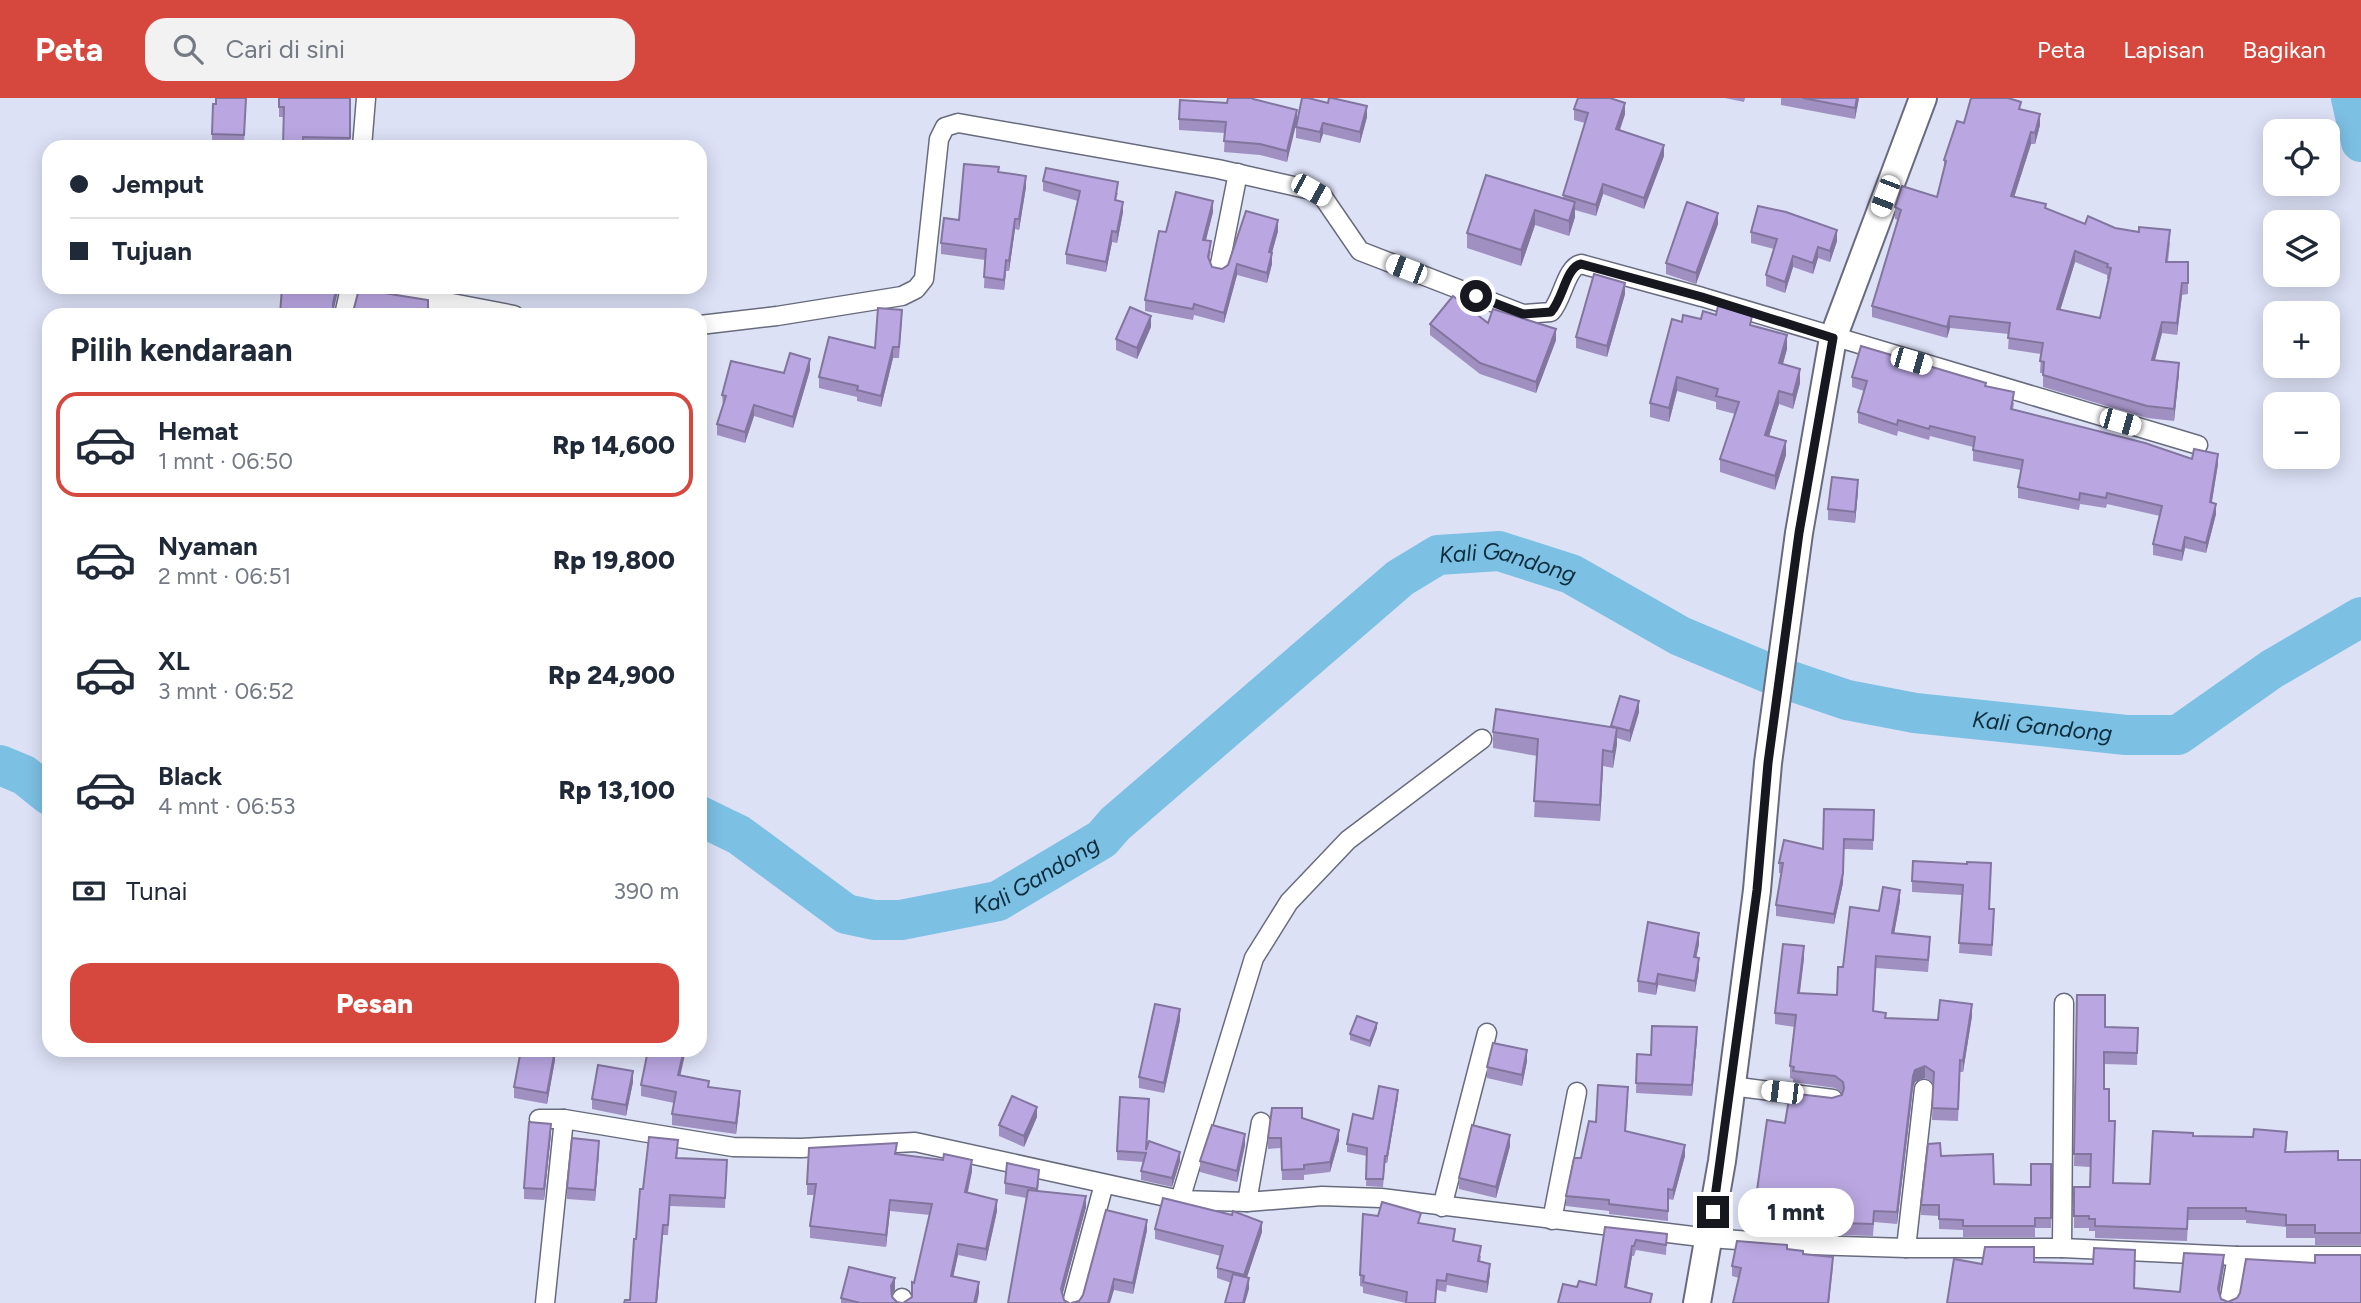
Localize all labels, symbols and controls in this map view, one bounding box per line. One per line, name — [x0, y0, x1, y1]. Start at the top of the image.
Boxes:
search box — [145, 18, 635, 81]
text: Peta — [35, 30, 103, 69]
icon: search — [169, 30, 207, 68]
text: Cari di sini — [225, 33, 345, 65]
text: Peta — [2037, 35, 2085, 64]
text: Lapisan — [2123, 35, 2204, 64]
text: Bagikan — [2242, 35, 2326, 64]
map controls — [2263, 119, 2340, 469]
button: locate — [2263, 119, 2340, 196]
text: Jemput — [112, 168, 204, 200]
car — [1288, 171, 1335, 209]
car — [1868, 173, 1903, 219]
button: layers — [2263, 210, 2340, 287]
text: Tujuan — [112, 235, 192, 267]
car — [1383, 252, 1430, 286]
route start — [1460, 280, 1492, 312]
button: + — [2263, 301, 2340, 378]
text: Pilih kendaraan — [70, 331, 293, 369]
car — [1888, 345, 1935, 377]
button: − — [2263, 392, 2340, 469]
car — [2097, 406, 2144, 438]
icon: car — [74, 413, 137, 476]
text: Hemat — [158, 415, 239, 447]
text: Rp 14,600 — [552, 429, 675, 461]
text: 1 mnt · 06:50 — [158, 447, 293, 475]
icon: car — [74, 528, 137, 591]
text: Nyaman — [158, 530, 258, 562]
water label: Kali Gandong — [1438, 537, 1580, 589]
text: Rp 19,800 — [553, 544, 675, 576]
text: 2 mnt · 06:51 — [158, 562, 291, 590]
icon: car — [74, 643, 137, 706]
text: XL — [158, 645, 190, 677]
text: Rp 24,900 — [548, 659, 675, 691]
text: 3 mnt · 06:52 — [158, 677, 294, 705]
water label: Kali Gandong — [1971, 705, 2114, 747]
icon: car — [74, 758, 137, 821]
text: Black — [158, 760, 222, 792]
text: Rp 13,100 — [558, 774, 675, 806]
text: 4 mnt · 06:53 — [158, 792, 296, 820]
water label: Kali Gandong — [971, 830, 1104, 920]
icon: cash — [70, 872, 108, 910]
text: Tunai — [126, 875, 187, 907]
text: 390 m — [613, 877, 679, 905]
button: Pesan — [70, 963, 679, 1043]
car — [1760, 1079, 1805, 1105]
callout: 1 mnt — [1738, 1188, 1853, 1236]
route end — [1697, 1196, 1729, 1228]
text: 1 mnt — [1767, 1198, 1825, 1226]

